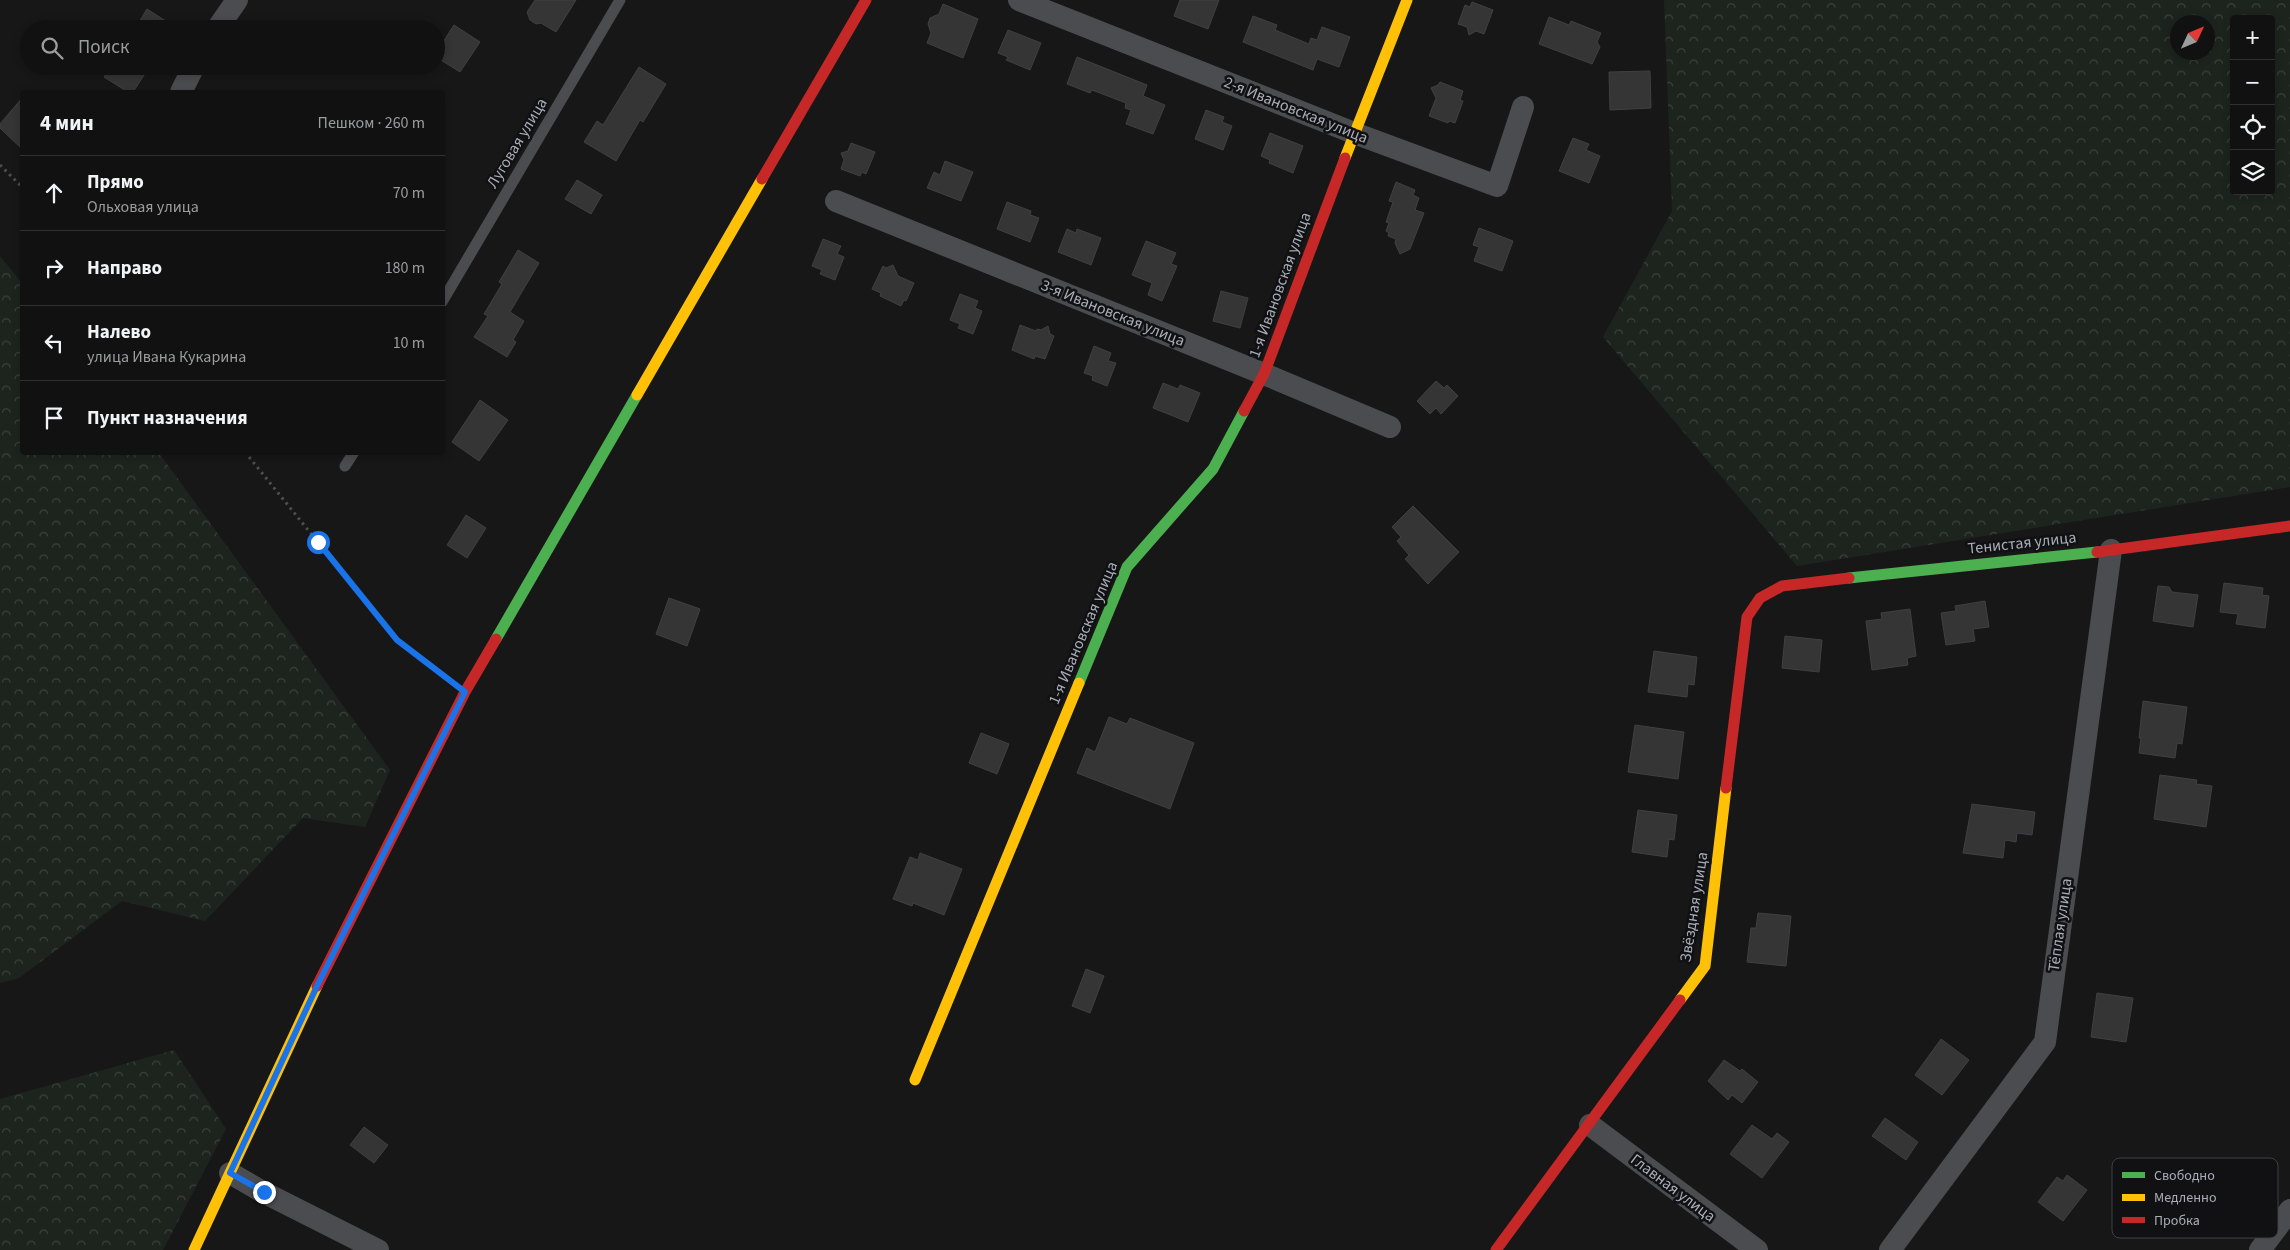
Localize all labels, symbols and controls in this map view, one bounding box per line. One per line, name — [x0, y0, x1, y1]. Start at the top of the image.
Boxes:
north arrow — [2170, 15, 2215, 60]
map controls — [2230, 15, 2275, 195]
button: + — [2230, 15, 2275, 60]
search box — [20, 20, 445, 75]
icon: search — [38, 34, 66, 62]
text: Поиск — [78, 34, 129, 61]
button: − — [2230, 60, 2275, 105]
street label: 2-я Ивановская улица — [1221, 71, 1371, 149]
street label: Луговая улица — [481, 94, 553, 192]
button: locate — [2230, 105, 2275, 150]
text: 4 мин — [40, 108, 94, 138]
text: Пешком · 260 m — [318, 112, 425, 134]
button: layers — [2230, 150, 2275, 195]
text: Прямо — [87, 169, 144, 196]
icon: ahead — [40, 179, 68, 207]
text: 70 m — [393, 182, 425, 204]
text: Ольховая улица — [87, 196, 199, 218]
street label: 1-я Ивановская улица — [1243, 209, 1317, 361]
icon: right — [40, 254, 68, 282]
text: Направо — [87, 255, 162, 282]
text: 180 m — [385, 257, 425, 279]
street label: 3-я Ивановская улица — [1038, 274, 1188, 352]
text: Налево — [87, 319, 151, 346]
icon: left — [40, 329, 68, 357]
text: 10 m — [393, 332, 425, 354]
text: улица Ивана Кукарина — [87, 346, 246, 368]
icon: arrive — [40, 404, 68, 432]
text: Пункт назначения — [87, 405, 248, 432]
street label: Тенистая улица — [1967, 526, 2077, 560]
route start — [307, 531, 330, 554]
street label: 1-я Ивановская улица — [1043, 558, 1123, 708]
street label: Звёздная улица — [1674, 850, 1714, 964]
street label: Тёплая улица — [2043, 877, 2077, 973]
street label: Главная улица — [1626, 1149, 1720, 1227]
legend — [2112, 1158, 2278, 1238]
text: Свободно — [2154, 1166, 2215, 1186]
route end — [253, 1181, 276, 1204]
text: Медленно — [2154, 1188, 2217, 1208]
text: Пробка — [2154, 1211, 2200, 1231]

